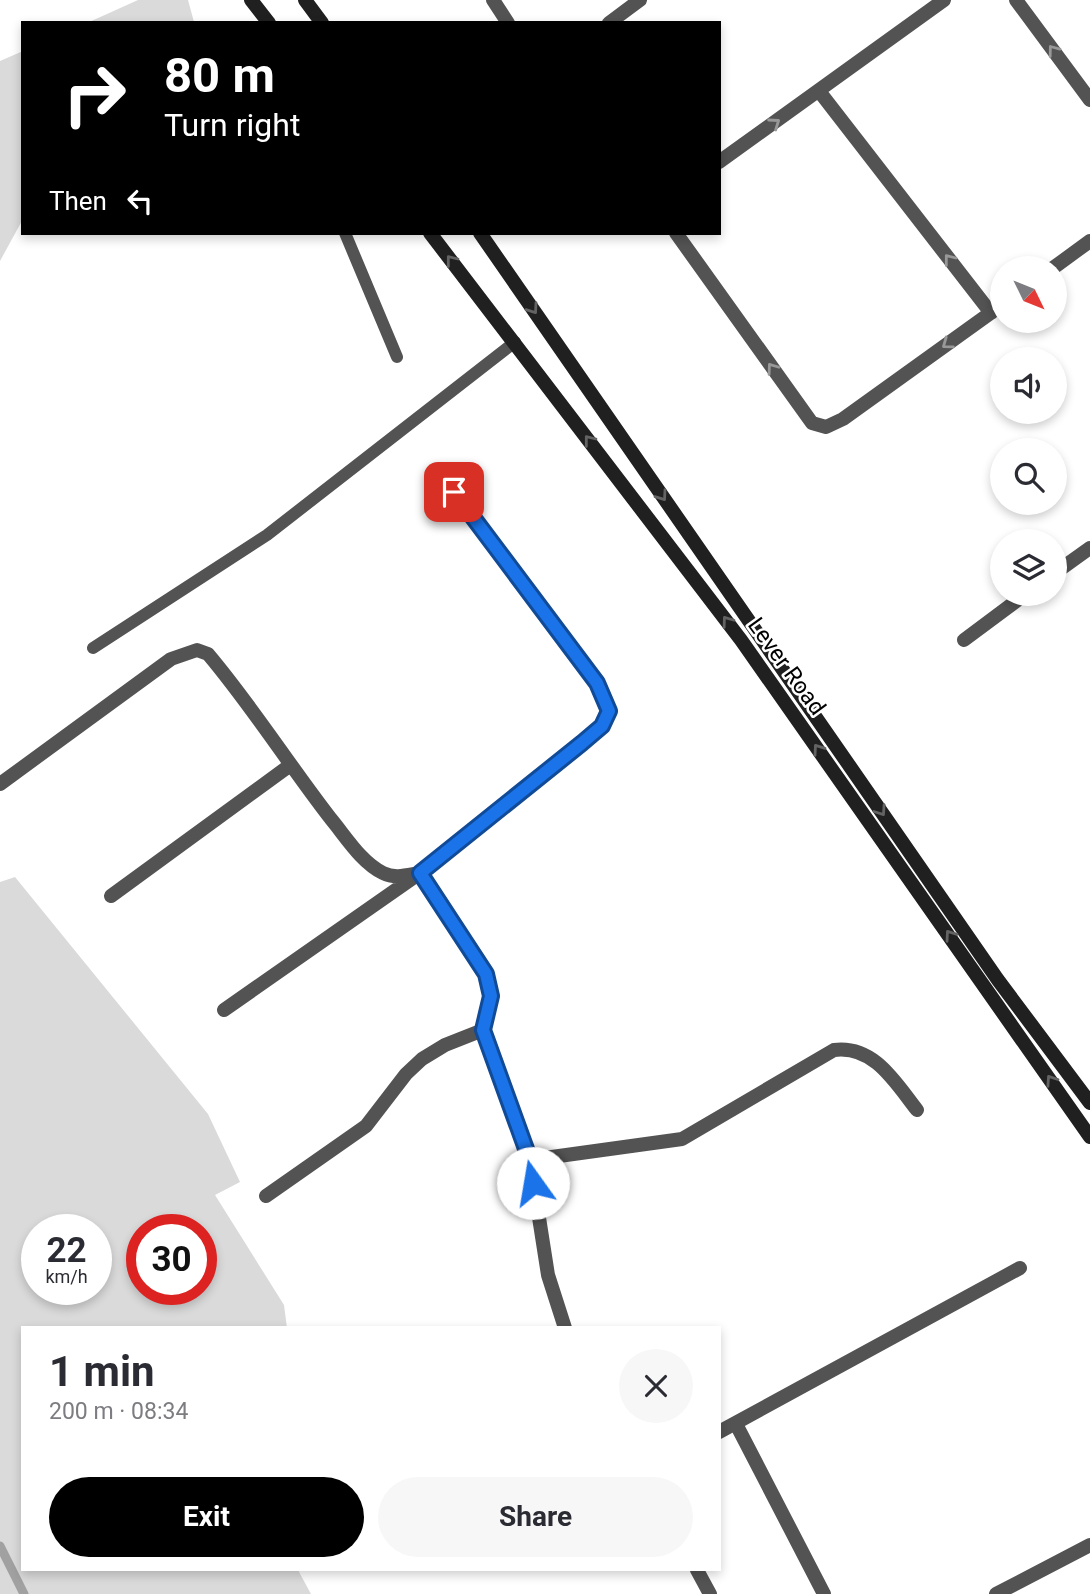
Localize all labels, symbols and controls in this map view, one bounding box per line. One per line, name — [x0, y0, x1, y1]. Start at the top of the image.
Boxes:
one-way arrow — [1049, 45, 1061, 58]
text: 80 m — [164, 47, 275, 104]
icon: right — [49, 49, 140, 140]
text: Turn right — [164, 106, 300, 144]
one-way arrow — [767, 118, 780, 131]
icon: left — [121, 182, 159, 220]
text: Then — [49, 186, 107, 216]
one-way arrow — [945, 254, 958, 267]
one-way arrow — [446, 255, 459, 267]
north arrow — [990, 256, 1068, 332]
map controls — [990, 256, 1067, 606]
one-way arrow — [524, 301, 537, 314]
one-way arrow — [942, 336, 955, 348]
button: sound — [990, 347, 1067, 424]
one-way arrow — [768, 363, 780, 376]
one-way arrow — [585, 435, 598, 448]
button: search — [990, 438, 1067, 515]
pin — [424, 462, 484, 522]
icon: arrive — [435, 473, 473, 511]
one-way arrow — [654, 488, 666, 501]
button: layers — [990, 529, 1067, 606]
street label: Lever Road — [742, 612, 831, 720]
one-way arrow — [723, 616, 735, 629]
one-way arrow — [814, 744, 826, 757]
one-way arrow — [873, 803, 885, 816]
one-way arrow — [946, 930, 958, 943]
one-way arrow — [1046, 1075, 1059, 1088]
position arrow — [496, 1146, 570, 1220]
speed limit sign: 30 — [126, 1214, 217, 1305]
text: 22 — [46, 1230, 87, 1271]
text: km/h — [45, 1266, 88, 1287]
text: 1 min — [49, 1347, 155, 1396]
button: close — [619, 1349, 693, 1423]
text: 200 m · 08:34 — [49, 1398, 188, 1425]
button: Exit — [49, 1477, 364, 1557]
button: Share — [378, 1477, 693, 1557]

